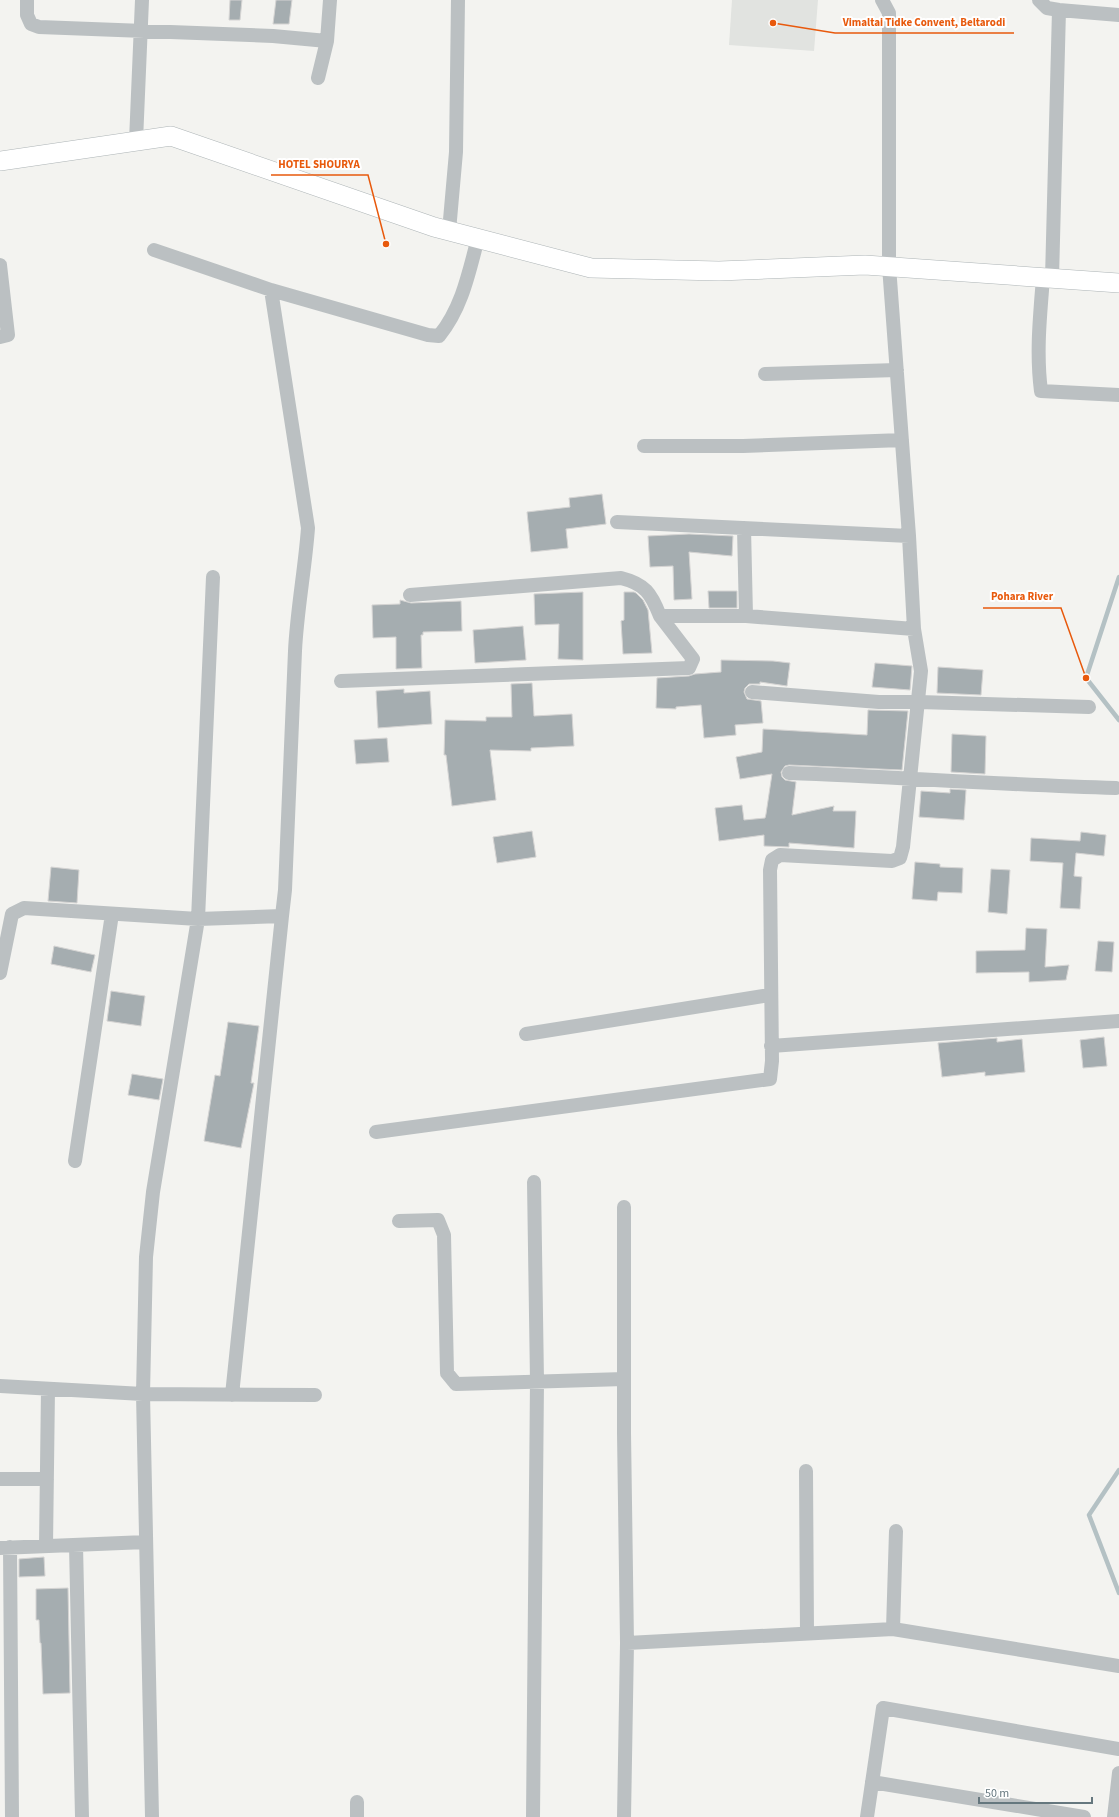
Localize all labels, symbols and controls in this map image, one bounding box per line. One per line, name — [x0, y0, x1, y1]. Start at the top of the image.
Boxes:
callout: Vimaltai Tidke Convent, Beltarodi — [835, 10, 1014, 33]
text: Vimaltai Tidke Convent, Beltarodi — [842, 15, 1005, 30]
callout: HOTEL SHOURYA — [271, 152, 368, 175]
text: HOTEL SHOURYA — [278, 157, 360, 172]
callout: Pohara River — [983, 585, 1061, 608]
text: Pohara River — [991, 589, 1054, 604]
scale bar — [979, 1779, 1092, 1805]
text: 50 m — [985, 1785, 1009, 1802]

